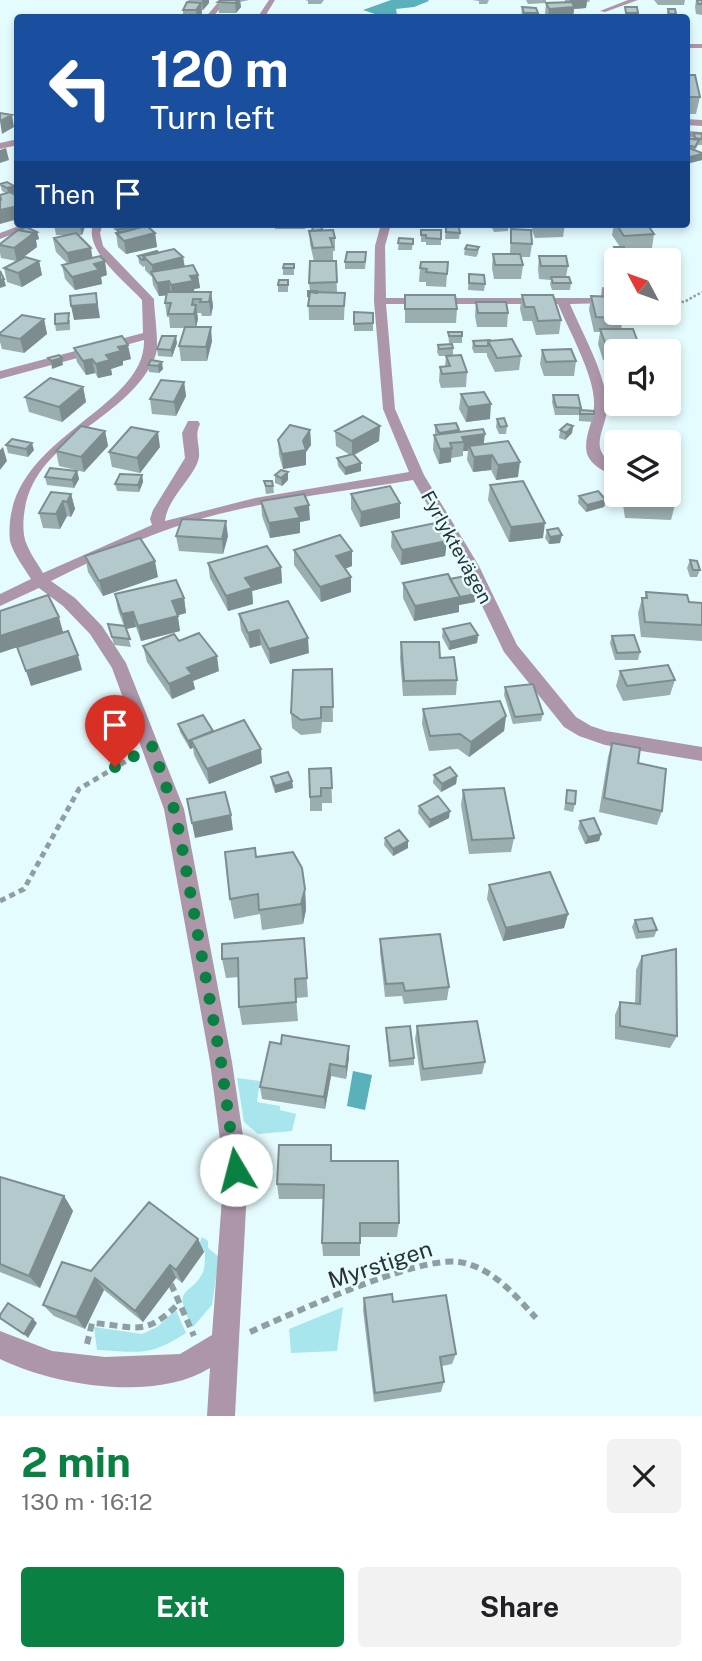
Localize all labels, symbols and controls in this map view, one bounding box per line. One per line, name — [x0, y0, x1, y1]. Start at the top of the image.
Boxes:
text: 120 m — [150, 40, 289, 98]
icon: left — [35, 42, 126, 133]
text: Turn left — [150, 99, 275, 136]
icon: arrive — [109, 175, 147, 213]
text: Then — [35, 179, 95, 210]
north arrow — [604, 248, 681, 326]
map controls — [604, 248, 681, 507]
button: sound — [604, 339, 681, 416]
button: layers — [604, 430, 681, 507]
street label: Fyrlyktevägen — [417, 487, 497, 607]
pin — [85, 695, 145, 767]
icon: arrive — [96, 706, 134, 744]
position arrow — [199, 1133, 273, 1207]
street label: Myrstigen — [325, 1235, 435, 1293]
text: 2 min — [21, 1437, 131, 1486]
button: close — [607, 1439, 681, 1513]
text: 130 m · 16:12 — [21, 1488, 153, 1515]
button: Exit — [21, 1567, 344, 1647]
button: Share — [358, 1567, 681, 1647]

